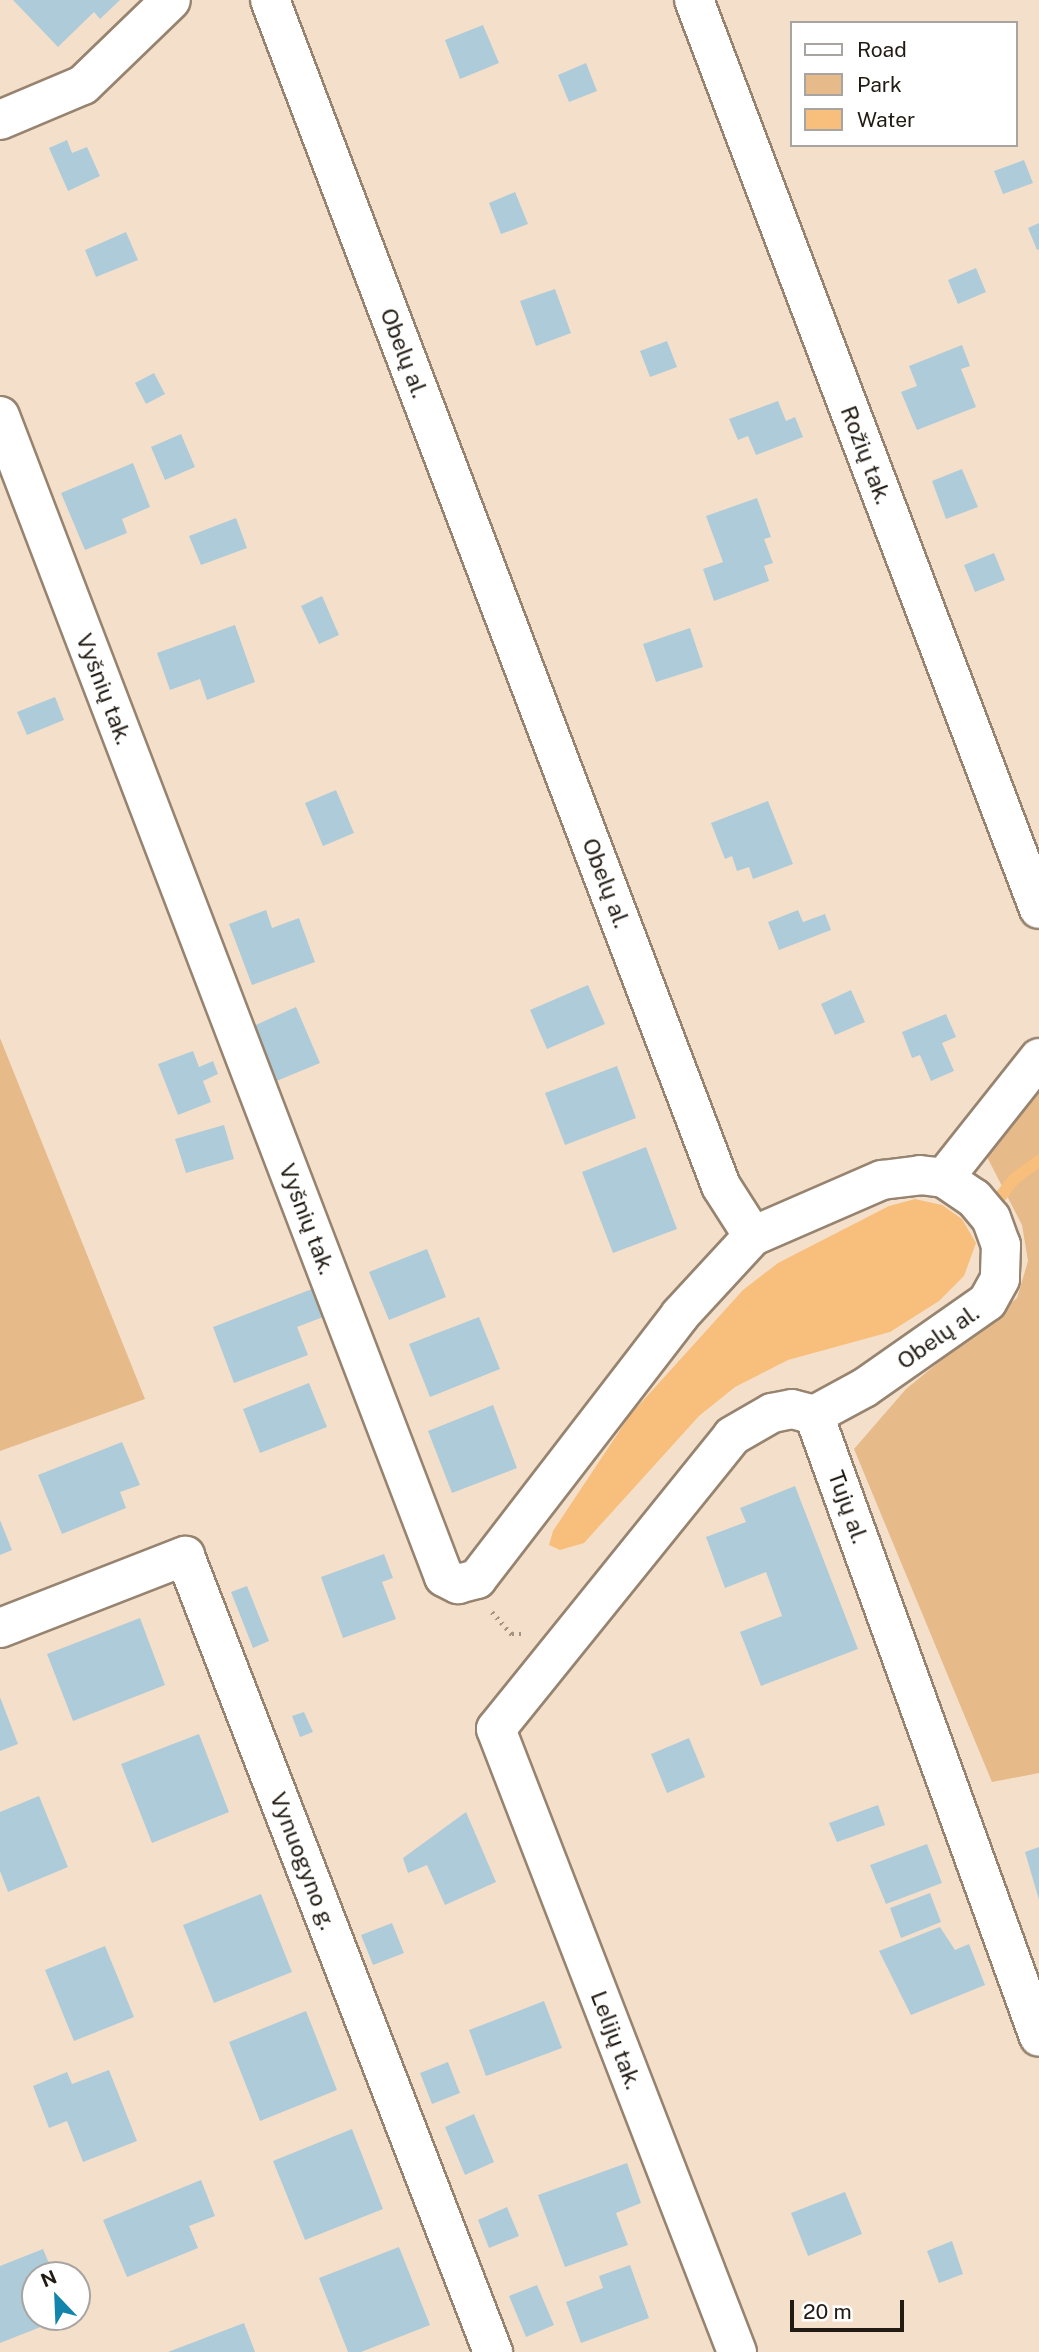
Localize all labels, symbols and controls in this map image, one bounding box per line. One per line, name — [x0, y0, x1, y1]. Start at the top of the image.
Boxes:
legend — [790, 21, 1018, 147]
text: Road — [857, 37, 907, 62]
text: Park — [857, 72, 902, 97]
text: Water — [857, 107, 915, 132]
street label: Obelų al. — [374, 304, 434, 402]
street label: Rožių tak. — [835, 402, 897, 508]
street label: Vyšnių tak. — [70, 630, 138, 748]
street label: Obelų al. — [576, 834, 636, 932]
street label: Vyšnių tak. — [273, 1160, 341, 1278]
street label: Obelų al. — [892, 1299, 984, 1375]
street label: Tujų al. — [822, 1467, 874, 1547]
street label: Vynuogyno g. — [264, 1788, 342, 1934]
street label: Lelijų tak. — [585, 1987, 647, 2093]
north arrow — [21, 2261, 91, 2331]
text: N — [37, 2265, 60, 2292]
scale bar — [794, 2286, 908, 2330]
text: 20 m — [803, 2299, 852, 2324]

